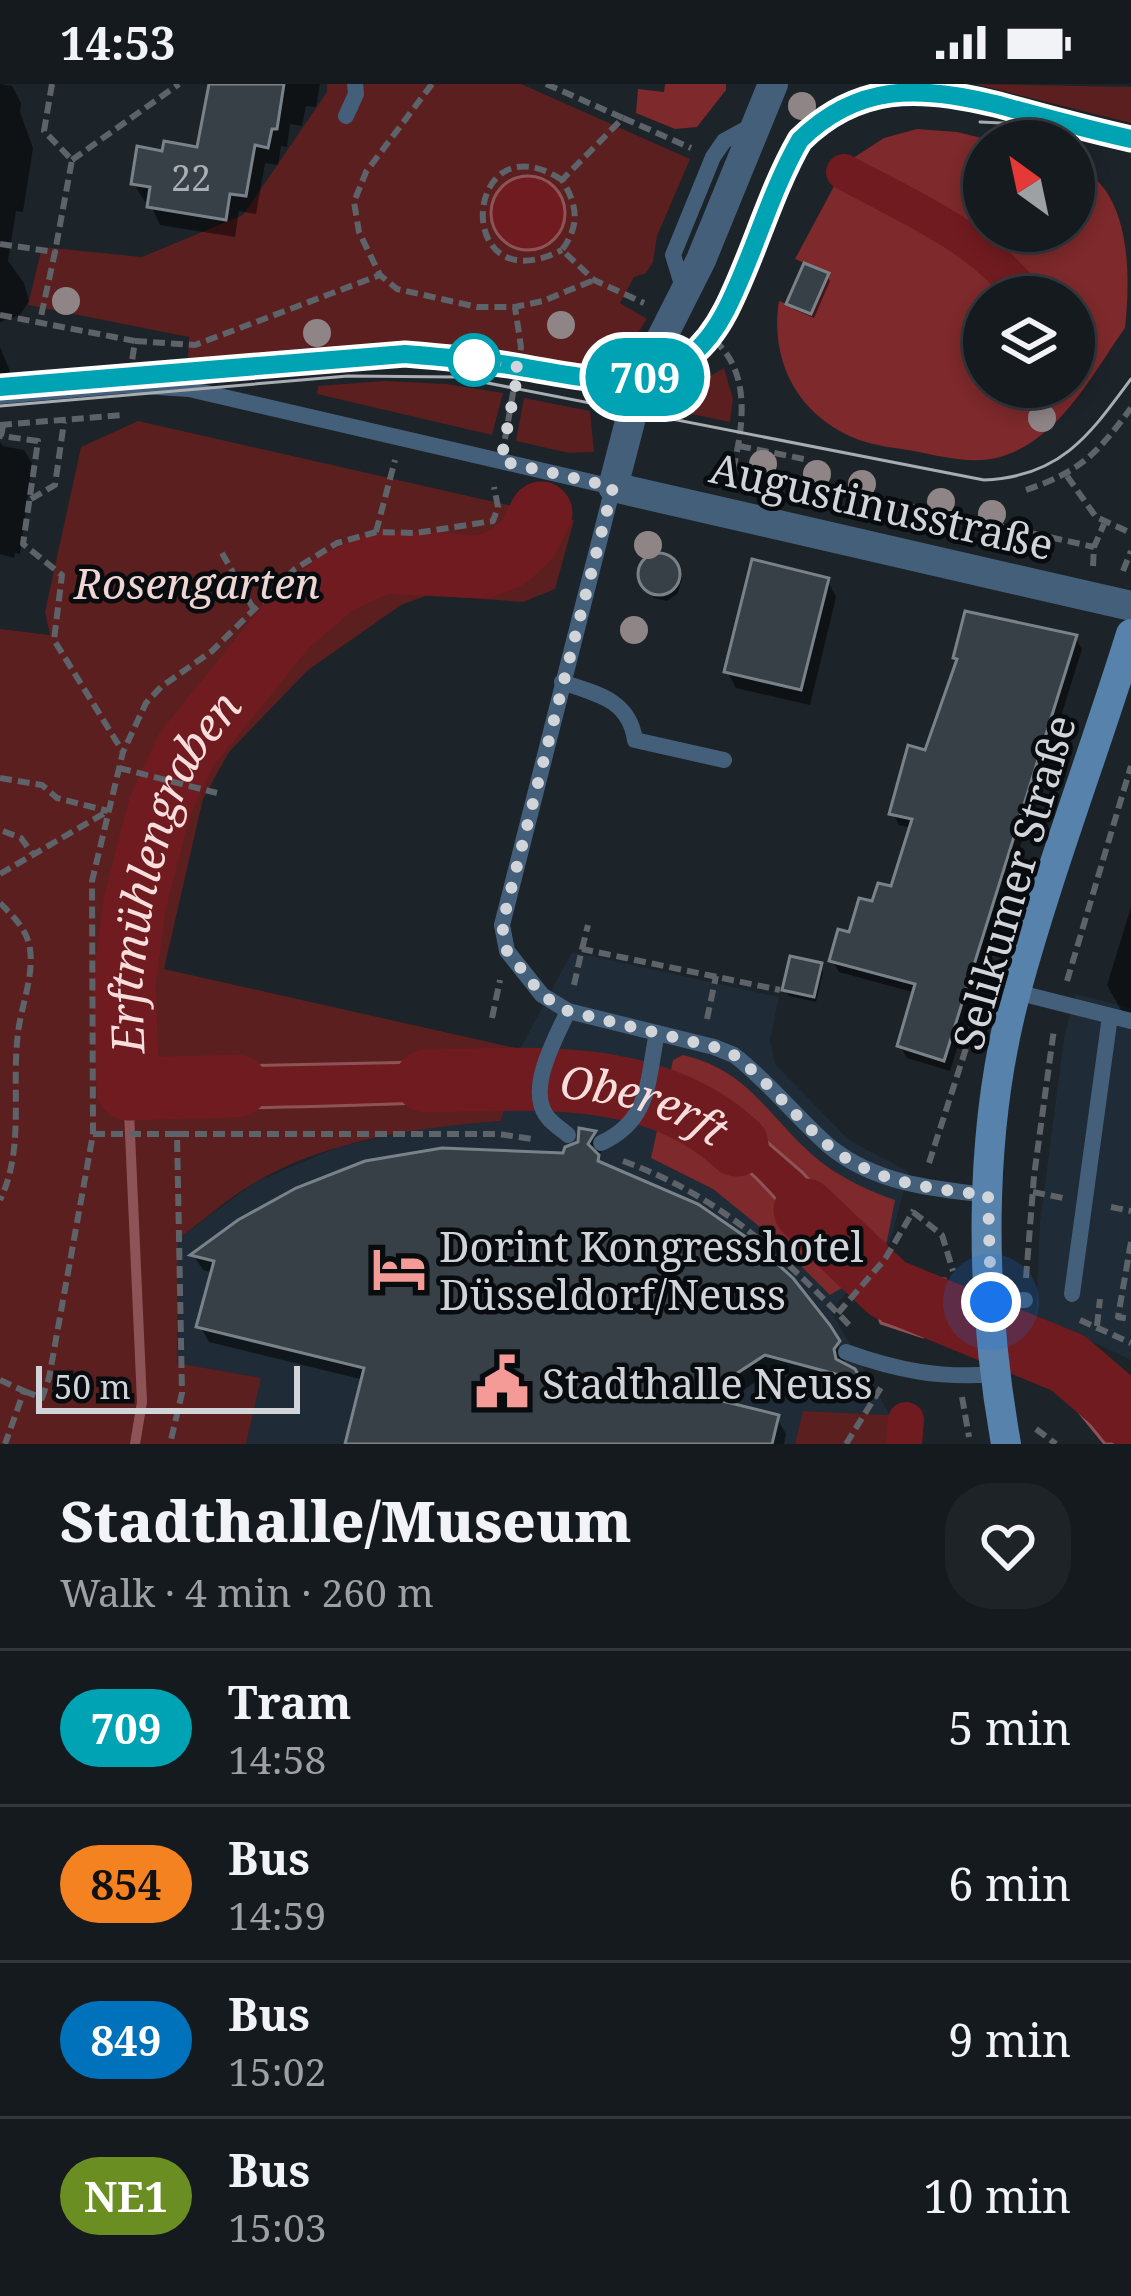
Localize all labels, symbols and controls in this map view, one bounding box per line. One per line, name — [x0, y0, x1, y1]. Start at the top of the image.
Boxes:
text: 14:53 — [60, 12, 175, 73]
north arrow — [963, 120, 1095, 252]
map controls — [963, 120, 1095, 408]
house number: 22 — [171, 153, 211, 202]
button: layers — [963, 276, 1095, 408]
unlabelled marker — [449, 335, 499, 385]
line badge: 709 — [576, 338, 714, 416]
text: 709 — [609, 348, 681, 405]
street label: Augustinusstraße — [705, 438, 1059, 572]
park label: Rosengarten — [73, 554, 320, 611]
water label: Erftmühlengraben — [93, 677, 253, 1056]
street label: Selikumer Straße — [938, 708, 1088, 1056]
water label: Obererft — [558, 1050, 743, 1159]
place label: Dorint Kongresshotel Düsseldorf/Neuss — [439, 1217, 864, 1322]
hotel icon: Dorint Kongresshotel Düsseldorf/Neuss — [370, 1240, 428, 1298]
your location — [961, 1272, 1021, 1332]
public building icon: Stadthalle Neuss — [473, 1353, 531, 1411]
place label: Stadthalle Neuss — [542, 1354, 873, 1411]
scale bar — [36, 1360, 300, 1413]
text: 50 m — [54, 1364, 131, 1409]
text: Stadthalle/Museum — [60, 1481, 632, 1559]
button: heart — [945, 1483, 1071, 1609]
text: Walk · 4 min · 260 m — [60, 1565, 434, 1618]
text: Tram — [228, 1671, 351, 1732]
text: 5 min — [948, 1697, 1071, 1758]
text: 709 — [90, 1699, 162, 1756]
text: 14:58 — [228, 1732, 326, 1785]
text: Bus — [228, 1827, 310, 1888]
text: 6 min — [948, 1853, 1071, 1914]
text: 854 — [90, 1855, 162, 1912]
text: 14:59 — [228, 1888, 326, 1941]
text: Bus — [228, 1983, 310, 2044]
text: 9 min — [948, 2009, 1071, 2070]
text: 849 — [90, 2011, 162, 2068]
text: 15:02 — [228, 2044, 326, 2097]
text: Bus — [228, 2139, 310, 2200]
text: 10 min — [923, 2165, 1071, 2226]
text: NE1 — [84, 2167, 168, 2224]
text: 15:03 — [228, 2200, 327, 2253]

